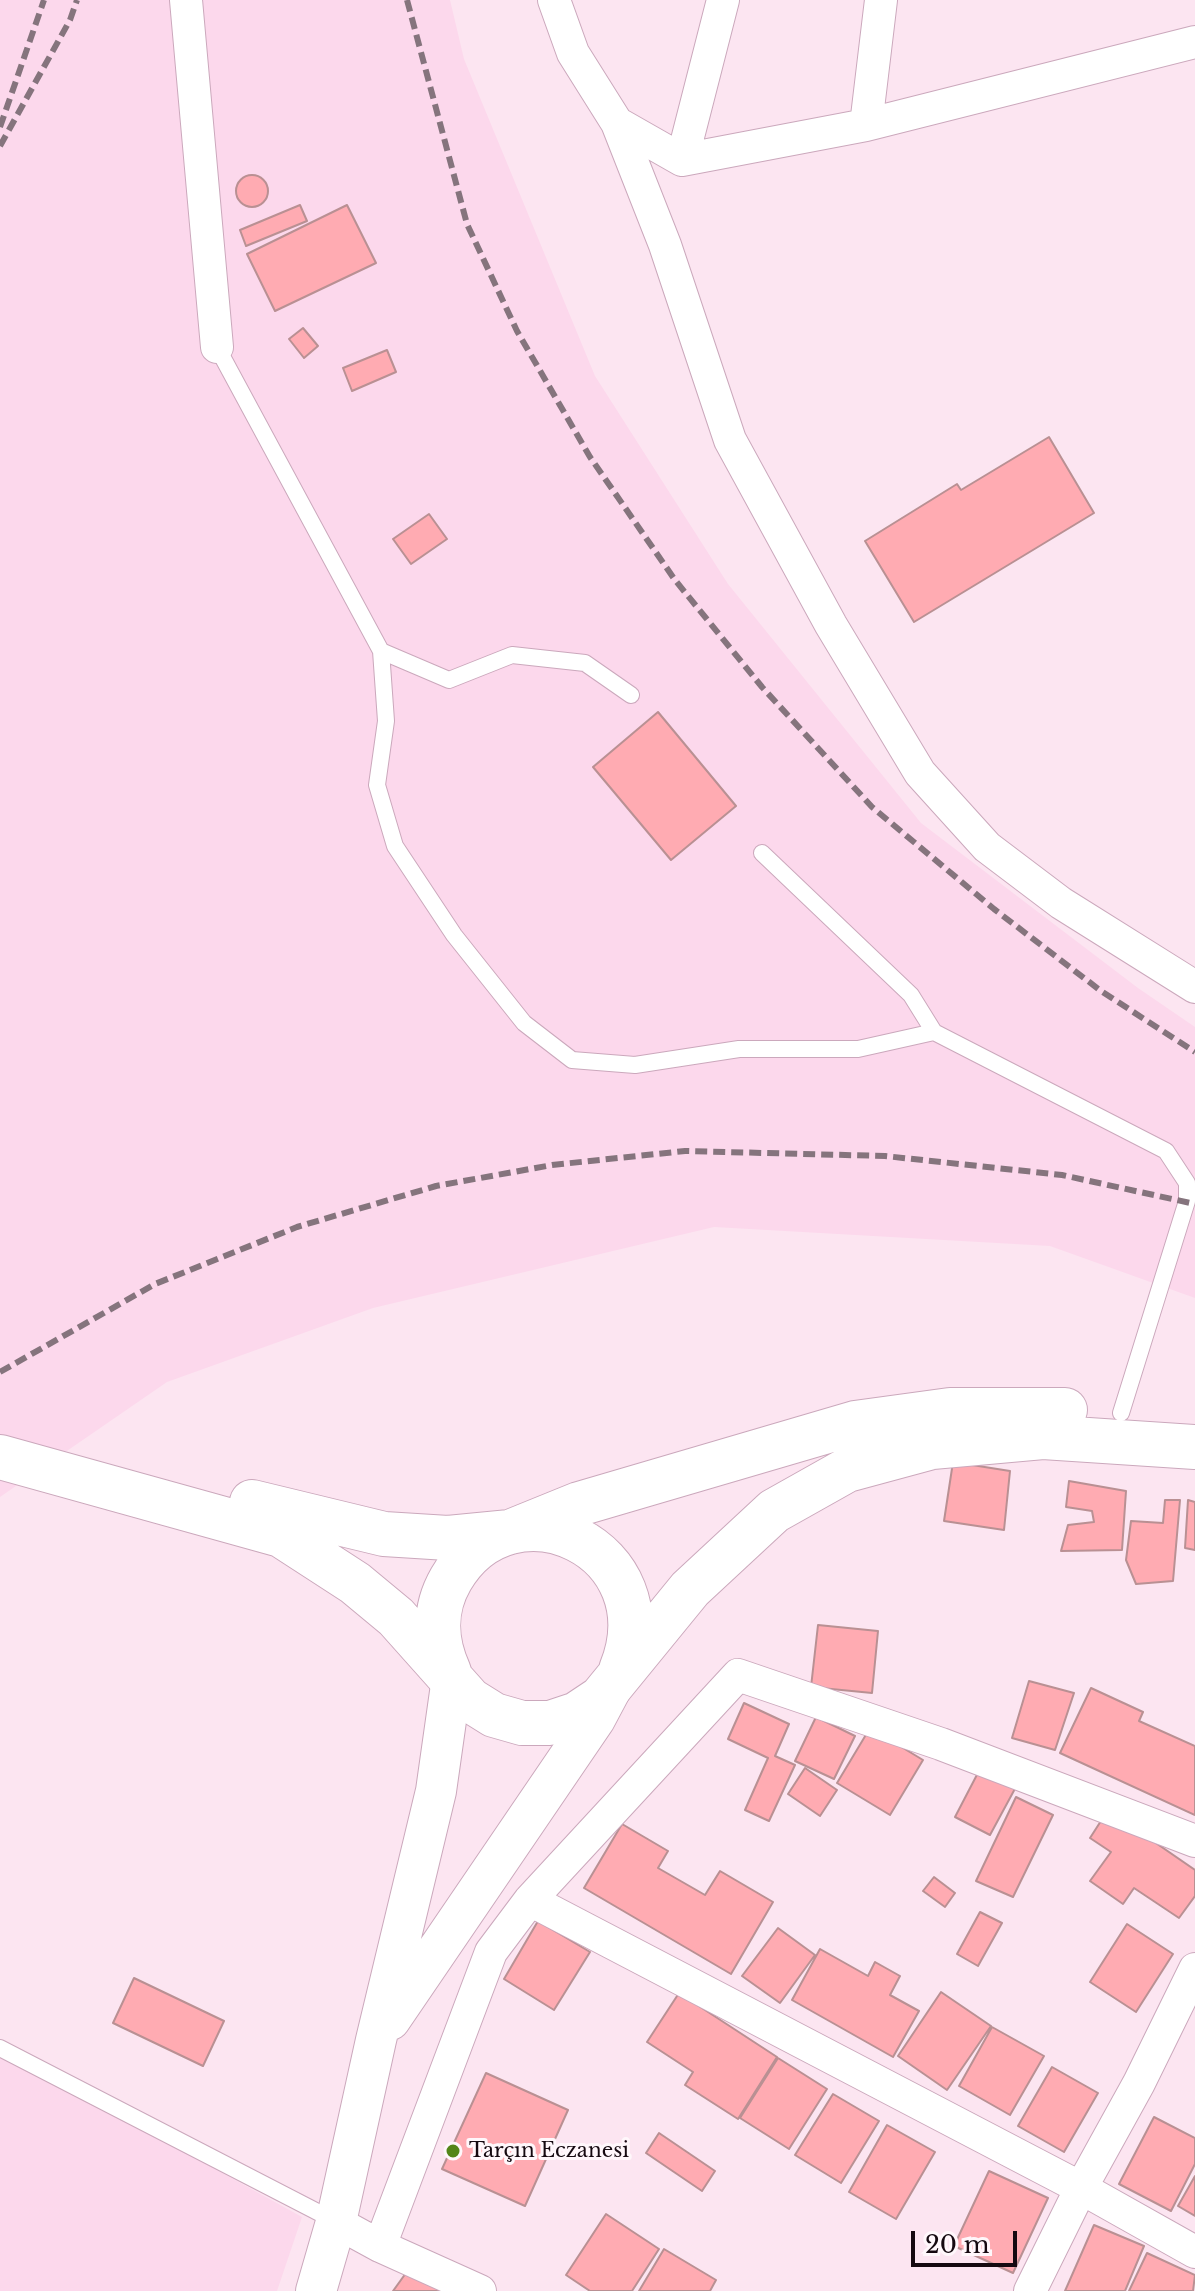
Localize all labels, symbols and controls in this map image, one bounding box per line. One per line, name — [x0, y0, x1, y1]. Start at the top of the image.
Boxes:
place label: Tarçın Eczanesi — [469, 2139, 629, 2163]
marker: Tarçın Eczanesi — [444, 2142, 462, 2160]
scale bar — [915, 2215, 1021, 2265]
text: 20 m — [925, 2230, 990, 2259]

